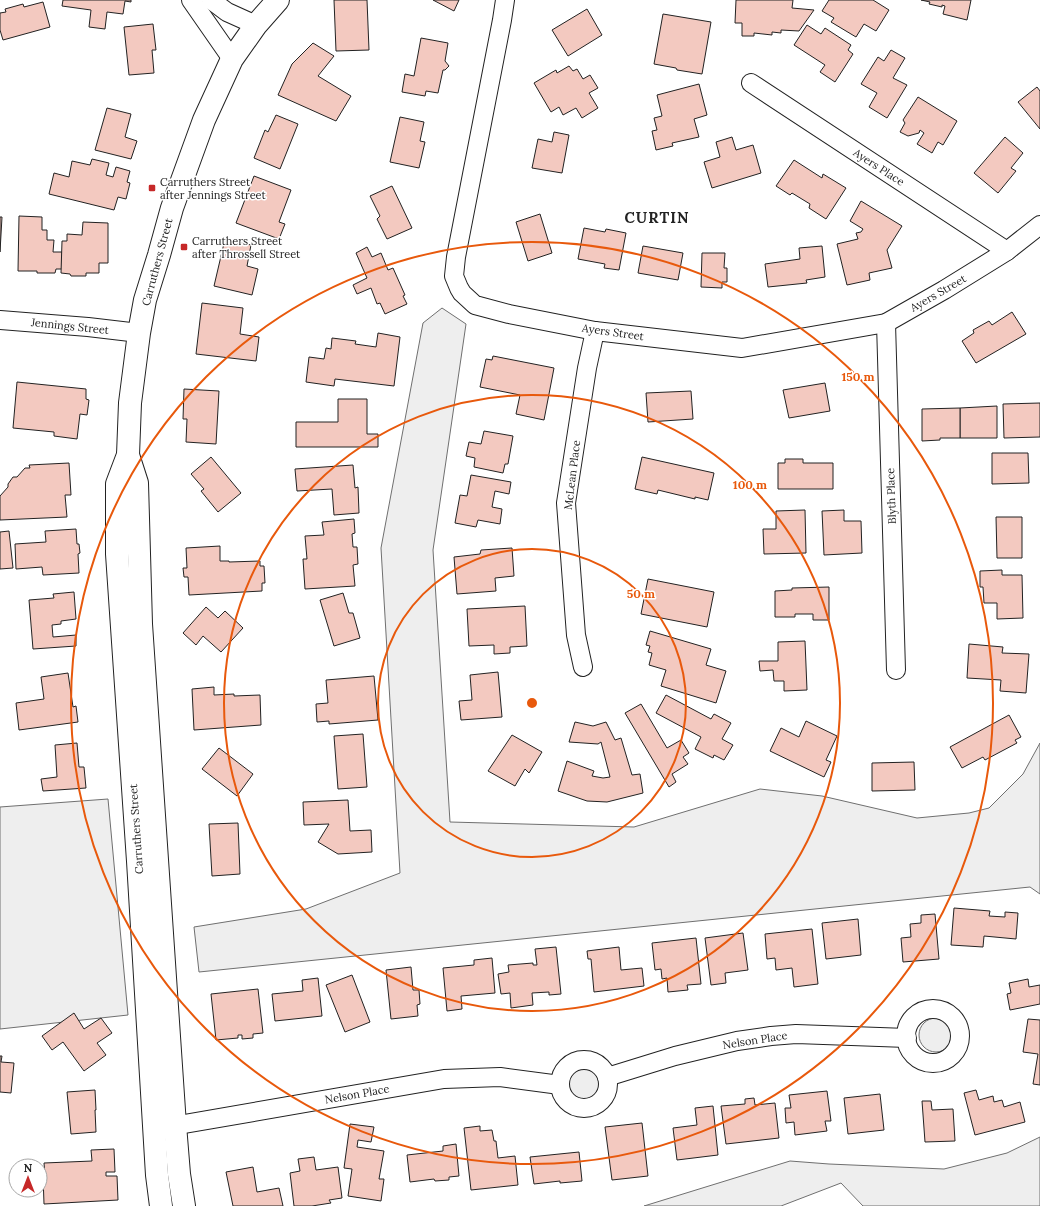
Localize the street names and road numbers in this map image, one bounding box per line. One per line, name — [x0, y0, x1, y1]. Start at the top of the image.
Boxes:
street label: Ayers Place — [850, 145, 907, 189]
street label: Carruthers Street — [139, 216, 176, 307]
street label: Ayers Street — [907, 271, 969, 315]
street label: Jennings Street — [29, 315, 110, 337]
street label: Ayers Street — [580, 321, 646, 343]
street label: McLean Place — [561, 439, 583, 511]
street label: Blyth Place — [883, 468, 899, 524]
street label: Carruthers Street — [126, 783, 146, 874]
street label: Nelson Place — [722, 1028, 788, 1052]
street label: Nelson Place — [324, 1081, 390, 1107]

